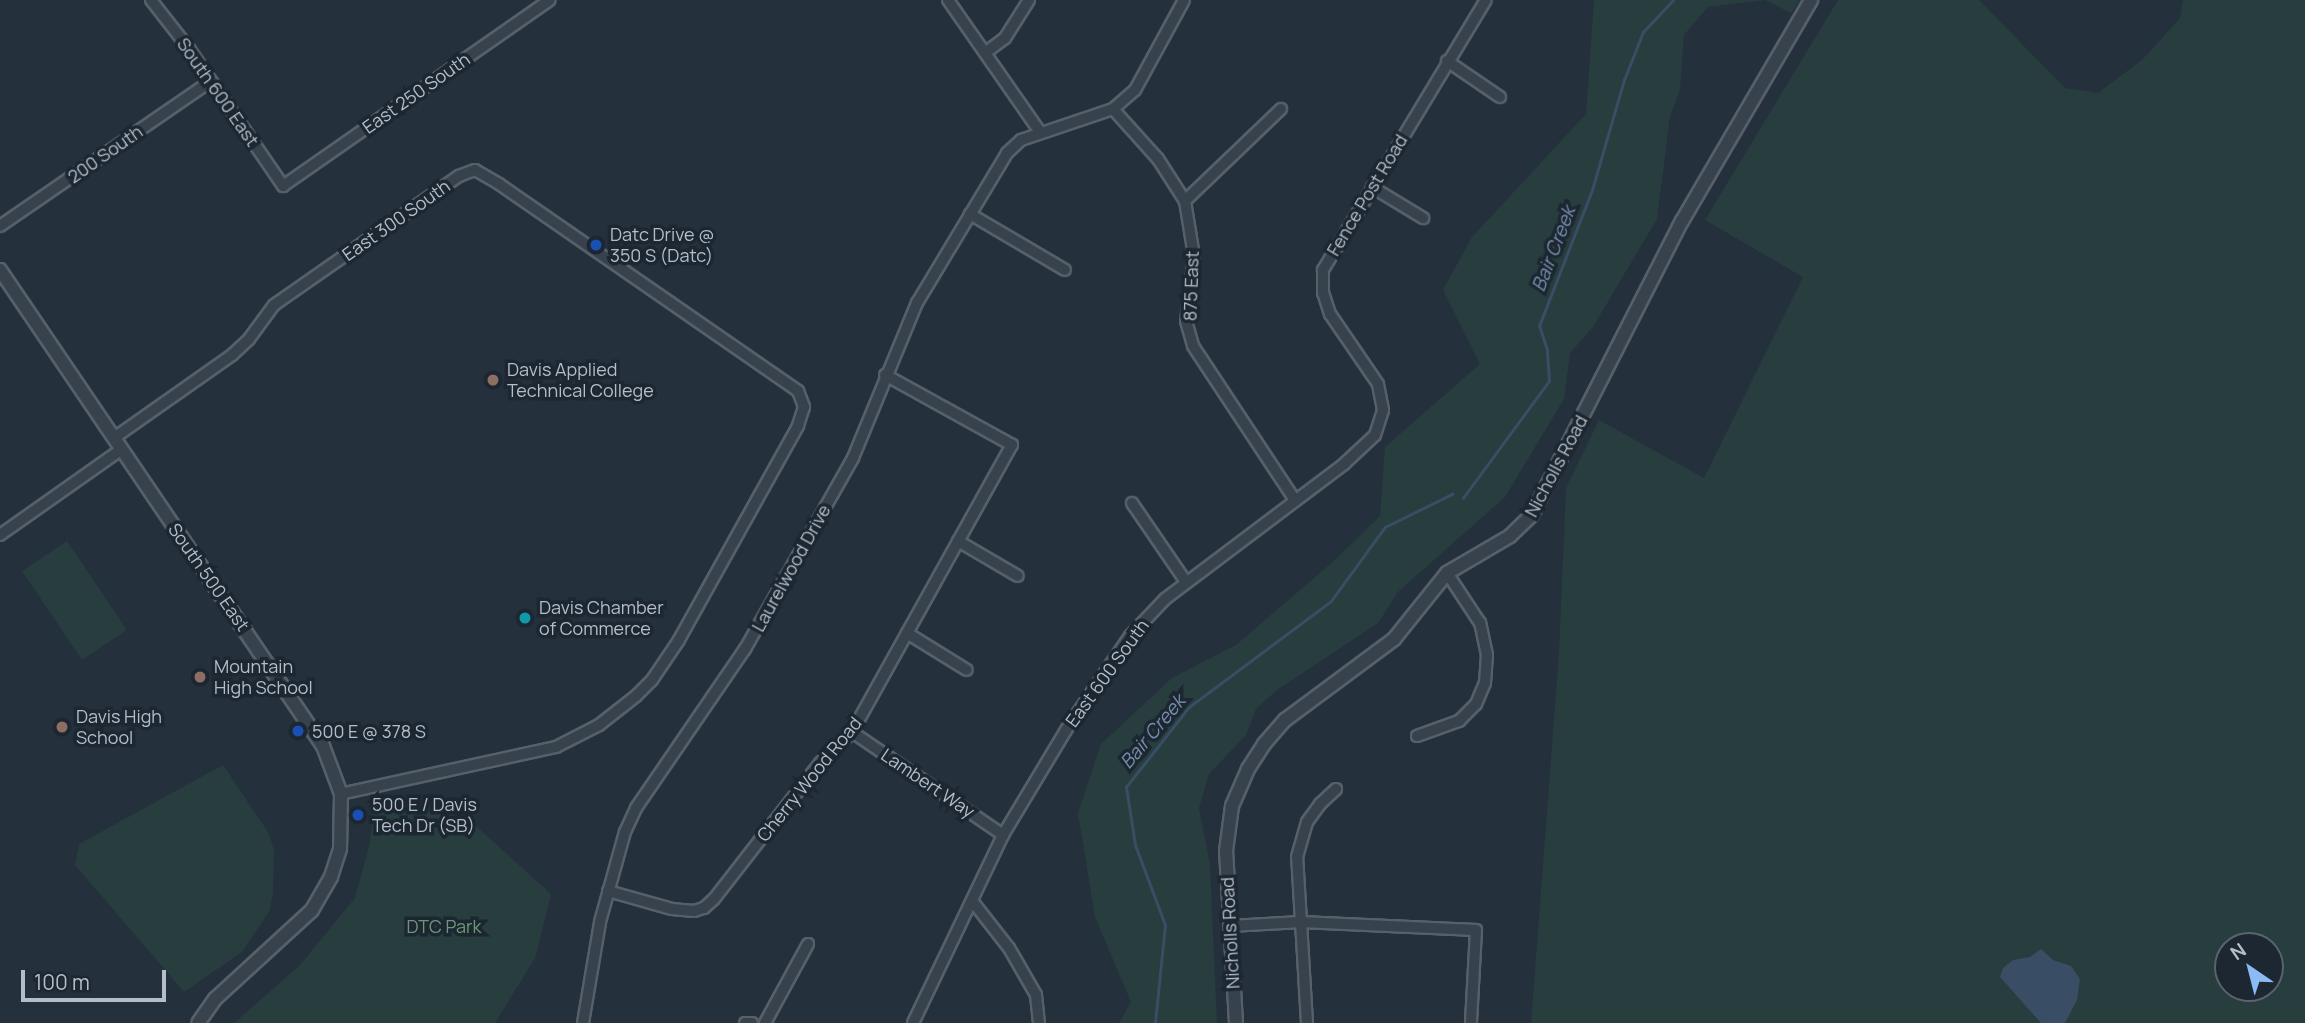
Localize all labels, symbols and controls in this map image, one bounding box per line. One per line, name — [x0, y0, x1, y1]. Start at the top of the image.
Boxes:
street label: South 600 East — [173, 34, 263, 150]
street label: East 250 South — [358, 48, 474, 138]
street label: 200 South — [64, 120, 146, 188]
street label: Fence Post Road — [1322, 130, 1412, 260]
street label: East 300 South — [338, 175, 454, 265]
water label: Bair Creek — [1527, 203, 1581, 295]
place label: Datc Drive @ 350 S (Datc) — [610, 224, 714, 266]
marker: Datc Drive @ 350 S (Datc) — [588, 237, 604, 253]
street label: 875 East — [1179, 250, 1203, 322]
place label: Davis Applied Technical College — [507, 359, 654, 402]
marker: Davis Applied Technical College — [485, 372, 501, 388]
street label: Nicholls Road — [1520, 412, 1592, 520]
street label: Laurelwood Drive — [747, 501, 835, 635]
street label: South 500 East — [164, 519, 254, 635]
place label: Davis Chamber of Commerce — [539, 597, 664, 640]
marker: Davis Chamber of Commerce — [517, 610, 533, 626]
street label: East 600 South — [1061, 615, 1153, 731]
place label: Mountain High School — [214, 656, 313, 698]
marker: Mountain High School — [192, 669, 208, 685]
water label: Bair Creek — [1116, 691, 1190, 773]
place label: Davis High School — [76, 706, 162, 748]
street label: Cherry Wood Road — [752, 712, 866, 846]
marker: Davis High School — [54, 719, 70, 735]
place label: 500 E @ 378 S — [312, 720, 426, 742]
marker: 500 E @ 378 S — [290, 723, 306, 739]
street label: Lambert Way — [877, 744, 979, 822]
place label: 500 E / Davis Tech Dr (SB) — [372, 794, 477, 836]
marker: 500 E / Davis Tech Dr (SB) — [350, 807, 366, 823]
street label: Nicholls Road — [1216, 877, 1244, 989]
park label: DTC Park — [407, 915, 481, 937]
north arrow — [2214, 932, 2284, 1002]
text: N — [2225, 937, 2251, 966]
scale bar — [24, 956, 170, 1000]
text: 100 m — [34, 968, 90, 996]

